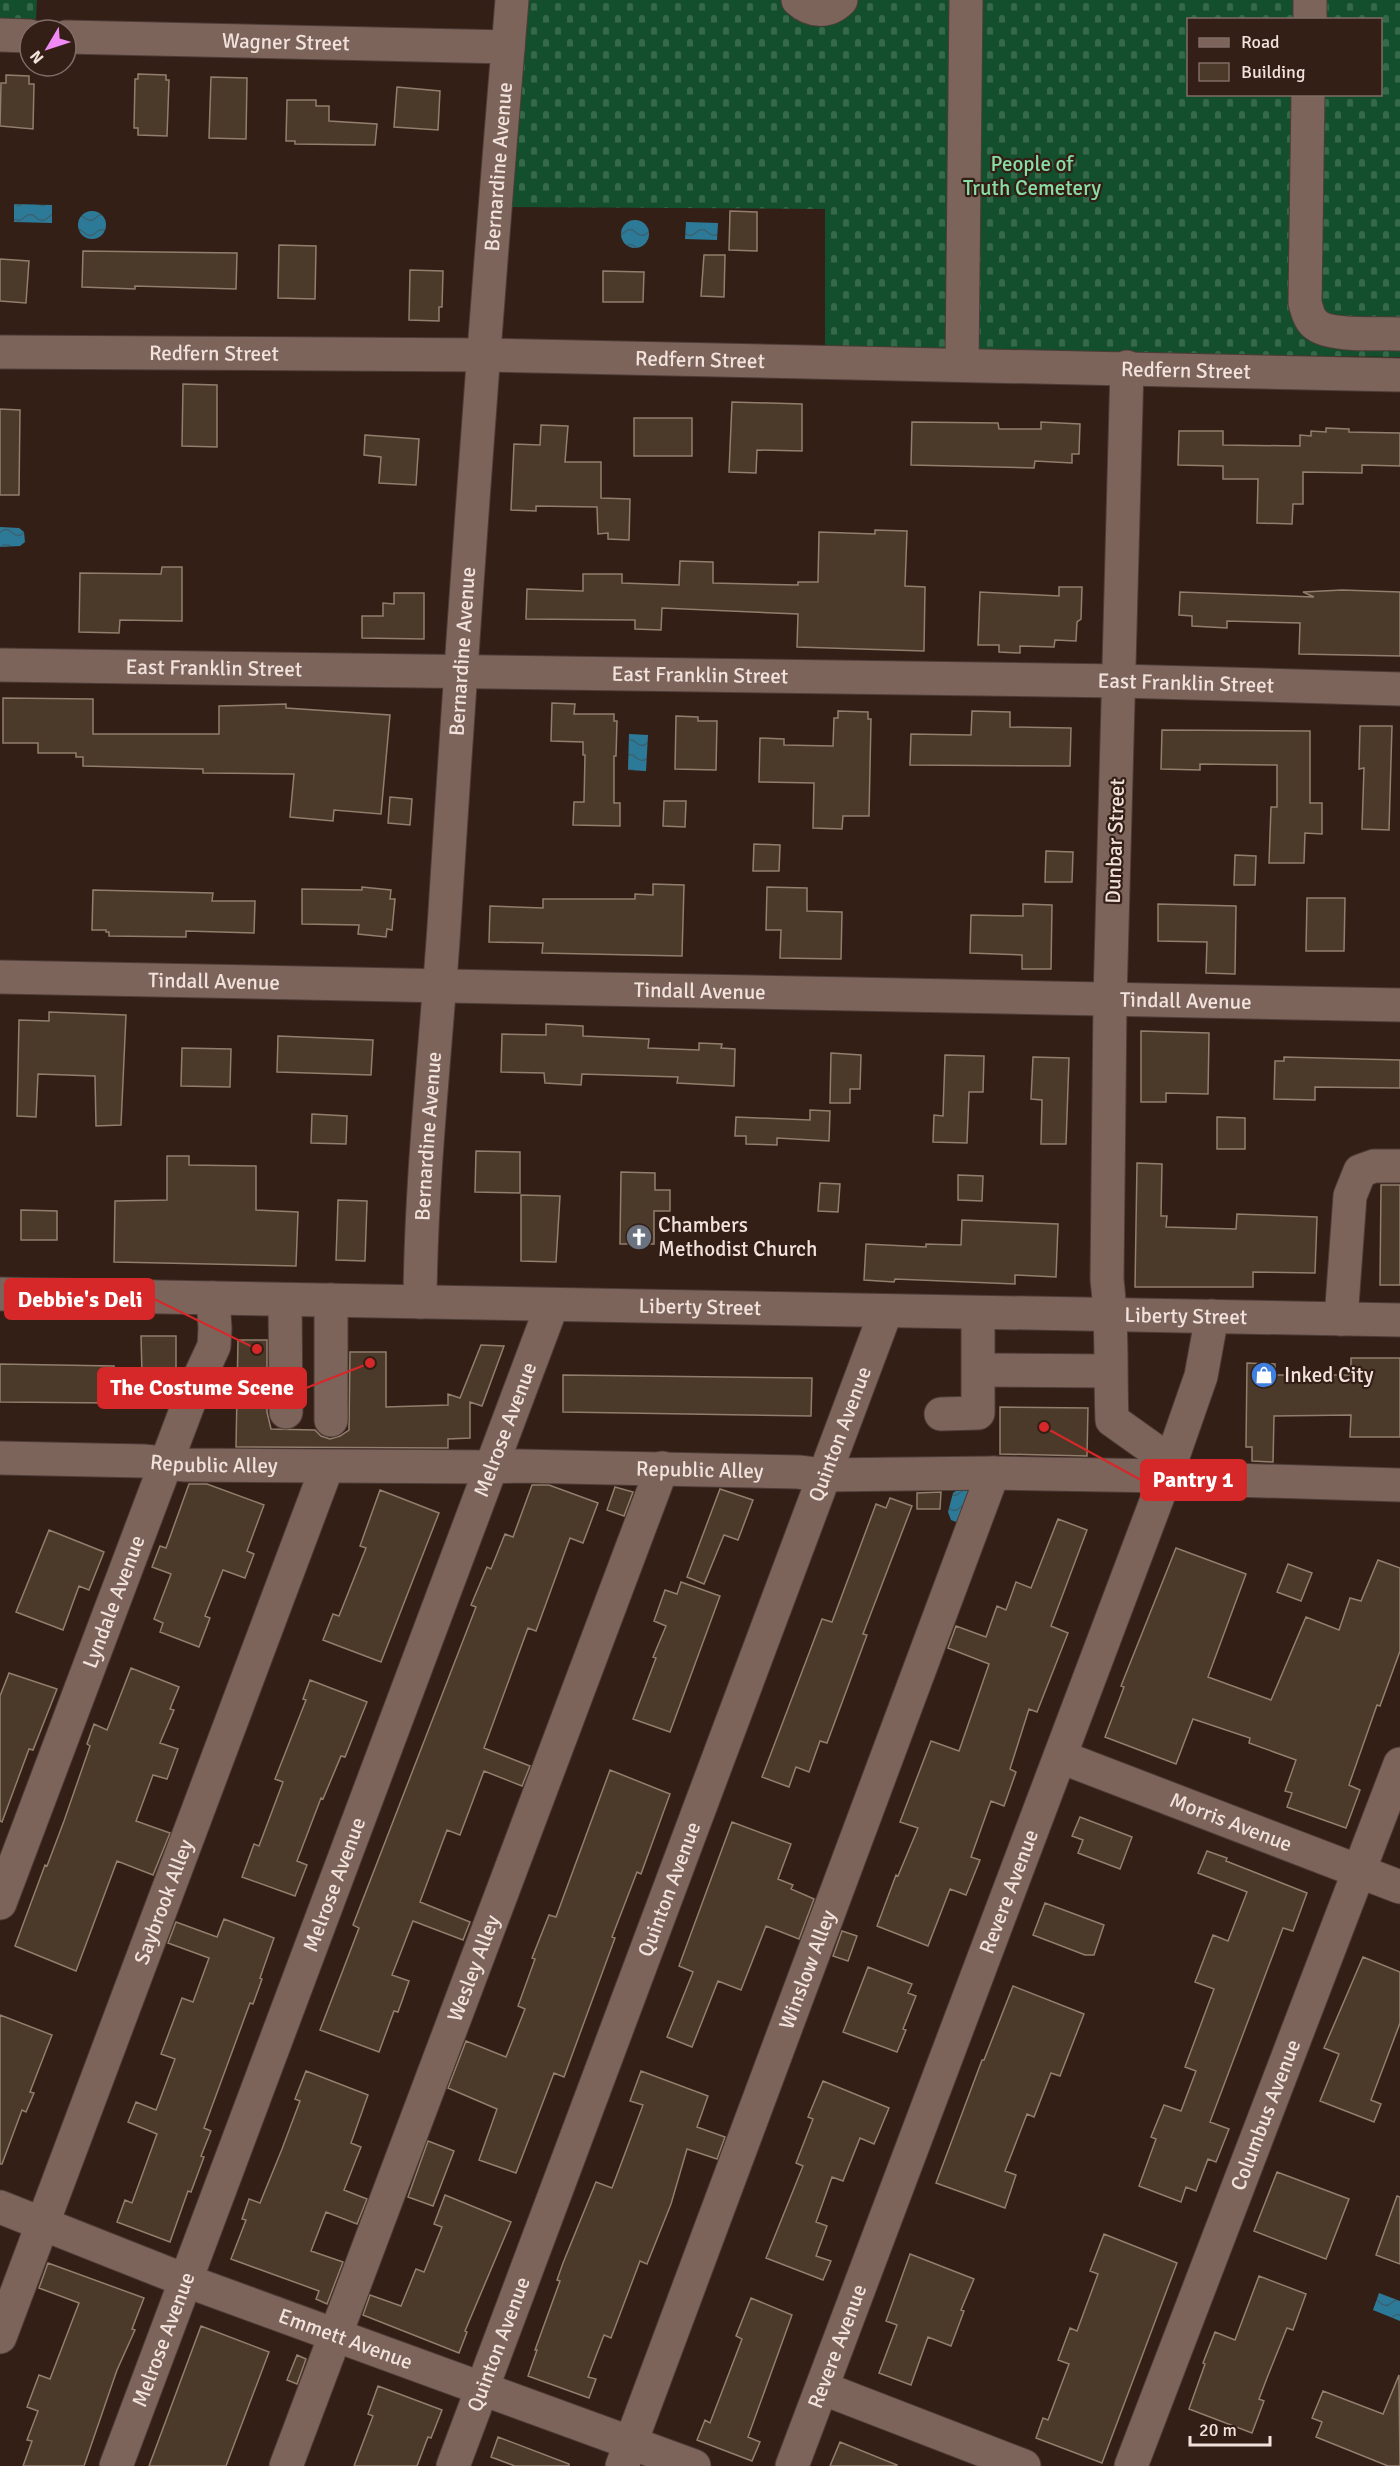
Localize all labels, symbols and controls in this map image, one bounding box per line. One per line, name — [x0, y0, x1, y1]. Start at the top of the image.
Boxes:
north arrow — [18, 18, 78, 78]
legend — [1187, 18, 1382, 96]
street label: Wagner Street — [222, 28, 350, 56]
text: Road — [1241, 31, 1280, 53]
text: N — [26, 46, 48, 67]
text: Building — [1241, 61, 1305, 83]
street label: Bernardine Avenue — [479, 81, 518, 252]
park label: People of Truth Cemetery — [963, 151, 1101, 201]
street label: Redfern Street — [149, 340, 279, 367]
street label: Redfern Street — [635, 345, 765, 374]
street label: Redfern Street — [1121, 356, 1251, 385]
street label: Bernardine Avenue — [443, 566, 481, 737]
street label: East Franklin Street — [125, 654, 302, 682]
street label: East Franklin Street — [611, 661, 788, 689]
street label: East Franklin Street — [1097, 668, 1274, 698]
street label: Dunbar Street — [1100, 778, 1130, 904]
street label: Tindall Avenue — [148, 967, 280, 996]
street label: Tindall Avenue — [634, 977, 766, 1005]
street label: Tindall Avenue — [1120, 986, 1252, 1015]
street label: Bernardine Avenue — [409, 1051, 447, 1222]
place label: Chambers Methodist Church — [658, 1212, 817, 1262]
church icon: Chambers Methodist Church — [624, 1222, 654, 1252]
callout: Debbie's Deli — [5, 1279, 154, 1319]
text: Debbie's Deli — [17, 1286, 143, 1313]
street label: Liberty Street — [638, 1293, 761, 1321]
street label: Liberty Street — [1124, 1302, 1247, 1330]
street label: Melrose Avenue — [468, 1359, 542, 1501]
shop icon: Inked City — [1249, 1360, 1279, 1390]
place label: Inked City — [1284, 1362, 1374, 1388]
street label: Quinton Avenue — [803, 1363, 877, 1505]
callout: The Costume Scene — [98, 1368, 306, 1408]
text: The Costume Scene — [110, 1374, 294, 1401]
street label: Republic Alley — [149, 1449, 278, 1479]
street label: Republic Alley — [636, 1456, 764, 1484]
callout: Pantry 1 — [1141, 1460, 1246, 1500]
text: Pantry 1 — [1152, 1466, 1234, 1493]
street label: Lyndale Avenue — [77, 1532, 151, 1672]
street label: Morris Avenue — [1166, 1787, 1296, 1857]
street label: Melrose Avenue — [297, 1814, 371, 1956]
street label: Quinton Avenue — [632, 1818, 706, 1960]
street label: Revere Avenue — [974, 1826, 1044, 1957]
street label: Saybrook Alley — [128, 1835, 199, 1968]
street label: Winslow Alley — [773, 1906, 842, 2033]
street label: Wesley Alley — [442, 1911, 506, 2025]
street label: Columbus Avenue — [1225, 2036, 1306, 2194]
street label: Melrose Avenue — [126, 2269, 201, 2411]
street label: Quinton Avenue — [462, 2273, 536, 2415]
street label: Revere Avenue — [802, 2281, 872, 2412]
street label: Emmett Avenue — [275, 2303, 416, 2375]
scale bar — [1190, 2409, 1270, 2447]
text: 20 m — [1199, 2419, 1237, 2441]

